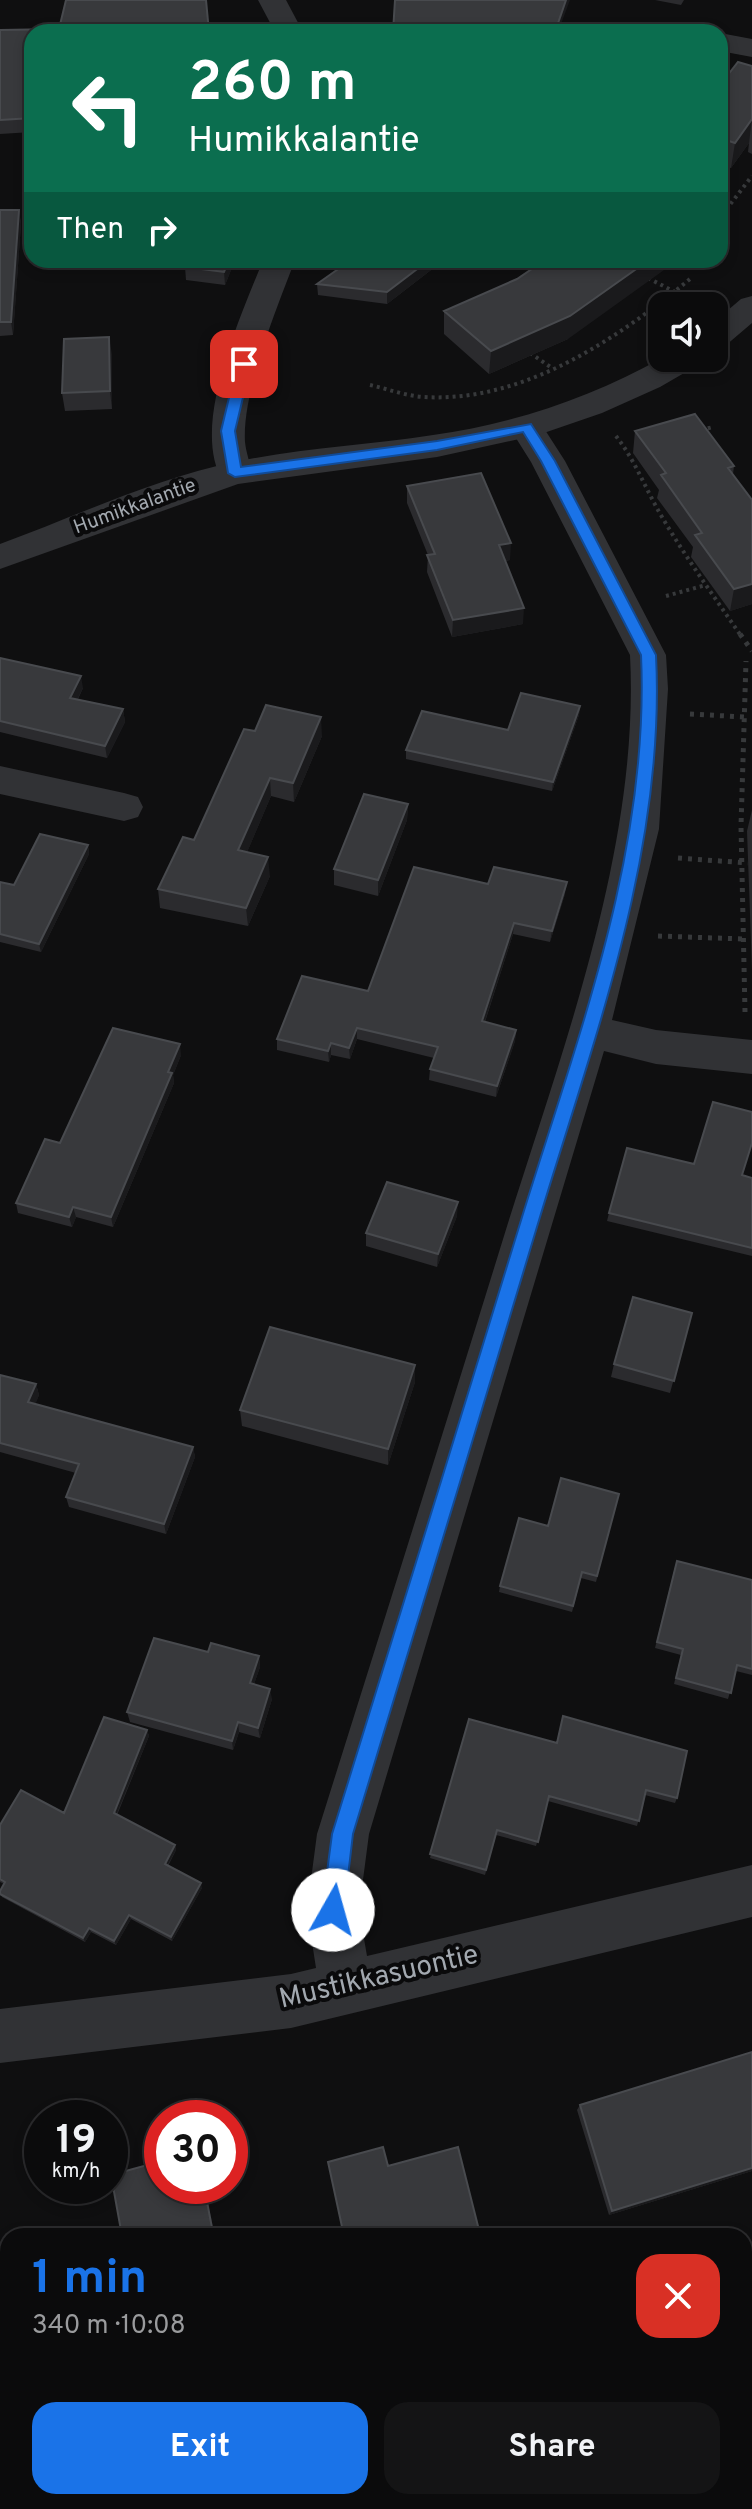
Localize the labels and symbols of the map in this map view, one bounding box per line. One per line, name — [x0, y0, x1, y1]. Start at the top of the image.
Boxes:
pin — [210, 330, 278, 398]
street label: Humikkalantie — [70, 473, 200, 541]
position arrow — [291, 1868, 375, 1952]
street label: Mustikkasuontie — [276, 1938, 482, 2018]
speed limit sign: 30 — [144, 2100, 248, 2204]

